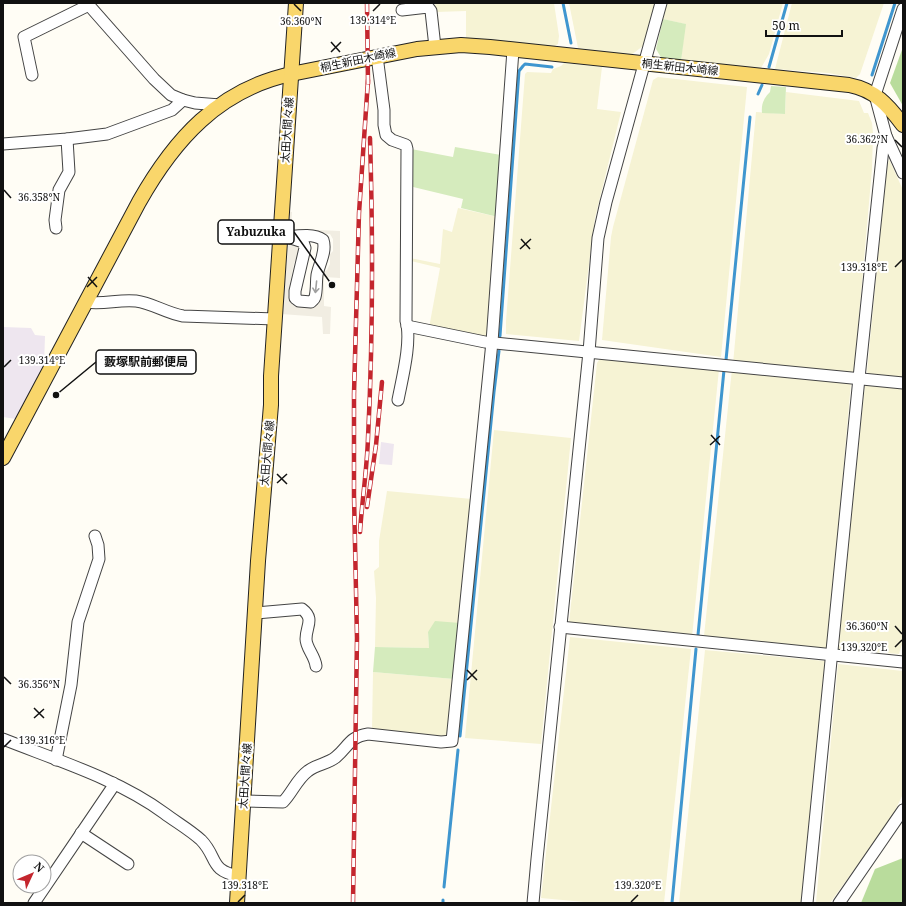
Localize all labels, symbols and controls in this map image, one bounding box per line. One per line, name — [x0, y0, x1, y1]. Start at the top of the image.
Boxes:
scale bar — [766, 12, 842, 38]
text: 139.314°E — [350, 13, 396, 27]
text: 36.360°N — [280, 14, 322, 28]
text: 50 m — [772, 17, 800, 34]
street label: 桐生新田木崎線 — [319, 44, 397, 75]
street label: 桐生新田木崎線 — [641, 55, 719, 78]
street label: 太田大間々線 — [277, 97, 296, 163]
text: 36.362°N — [846, 132, 888, 146]
text: 36.358°N — [18, 190, 60, 204]
callout: Yabuzuka — [218, 220, 294, 244]
text: Yabuzuka — [226, 223, 286, 240]
text: 139.318°E — [841, 260, 887, 274]
one-way arrow — [313, 280, 320, 293]
callout: 藪塚駅前郵便局 — [96, 350, 196, 374]
text: 139.314°E — [19, 353, 65, 367]
text: 藪塚駅前郵便局 — [104, 353, 188, 370]
street label: 太田大間々線 — [256, 419, 277, 486]
text: 36.360°N — [846, 619, 888, 633]
text: 139.320°E — [841, 640, 887, 654]
text: 36.356°N — [18, 677, 60, 691]
text: 139.316°E — [19, 733, 65, 747]
street label: 太田大間々線 — [235, 743, 254, 809]
north arrow — [12, 854, 52, 894]
text: N — [31, 858, 48, 875]
text: 139.318°E — [222, 878, 268, 892]
text: 139.320°E — [615, 878, 661, 892]

